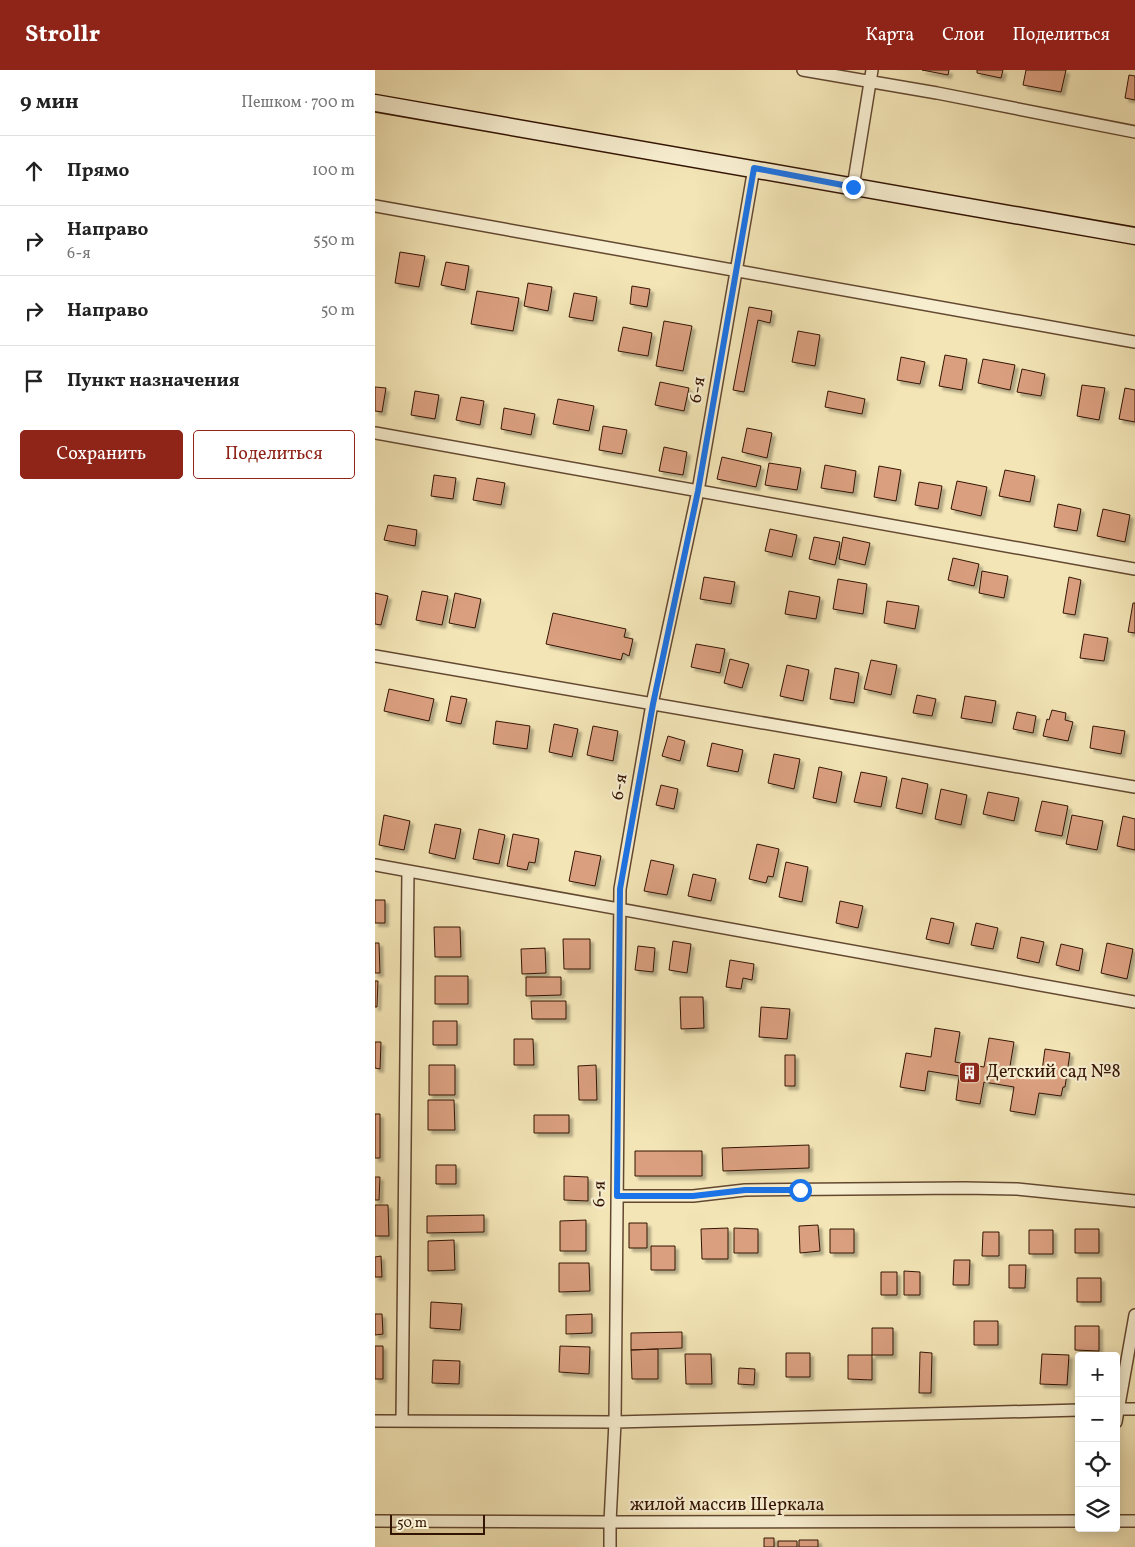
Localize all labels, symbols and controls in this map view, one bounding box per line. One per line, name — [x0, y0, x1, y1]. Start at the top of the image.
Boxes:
text: Strollr — [25, 18, 100, 52]
text: Карта — [866, 23, 914, 48]
text: Слои — [942, 23, 984, 48]
text: Поделиться — [1012, 23, 1110, 48]
text: 9 мин — [20, 88, 79, 117]
text: Пешком · 700 m — [241, 92, 355, 114]
icon: ahead — [20, 157, 48, 185]
text: Прямо — [67, 158, 129, 184]
text: 100 m — [312, 160, 355, 182]
route end — [842, 176, 865, 199]
text: Направо — [67, 217, 149, 243]
icon: right — [20, 227, 48, 255]
text: 550 m — [313, 230, 355, 252]
text: 6-я — [67, 243, 91, 265]
icon: right — [20, 297, 48, 325]
text: Направо — [67, 298, 149, 324]
text: 50 m — [321, 300, 355, 322]
icon: arrive — [20, 367, 48, 395]
text: Пункт назначения — [67, 368, 240, 394]
street label: 6-я — [683, 375, 713, 405]
button: Сохранить — [20, 430, 183, 479]
button: Поделиться — [193, 430, 355, 479]
street label: 6-я — [605, 772, 635, 802]
building icon: Детский сад №8 — [958, 1060, 982, 1084]
place label: Детский сад №8 — [986, 1060, 1121, 1085]
route start — [789, 1179, 812, 1202]
street label: 6-я — [587, 1180, 613, 1208]
map controls — [1075, 1352, 1120, 1532]
button: + — [1075, 1352, 1120, 1397]
button: − — [1075, 1397, 1120, 1442]
button: locate — [1075, 1442, 1120, 1487]
button: layers — [1075, 1487, 1120, 1532]
street label: жилой массив Шеркала — [630, 1493, 824, 1518]
scale bar — [390, 1512, 485, 1535]
text: 50 m — [397, 1514, 427, 1533]

